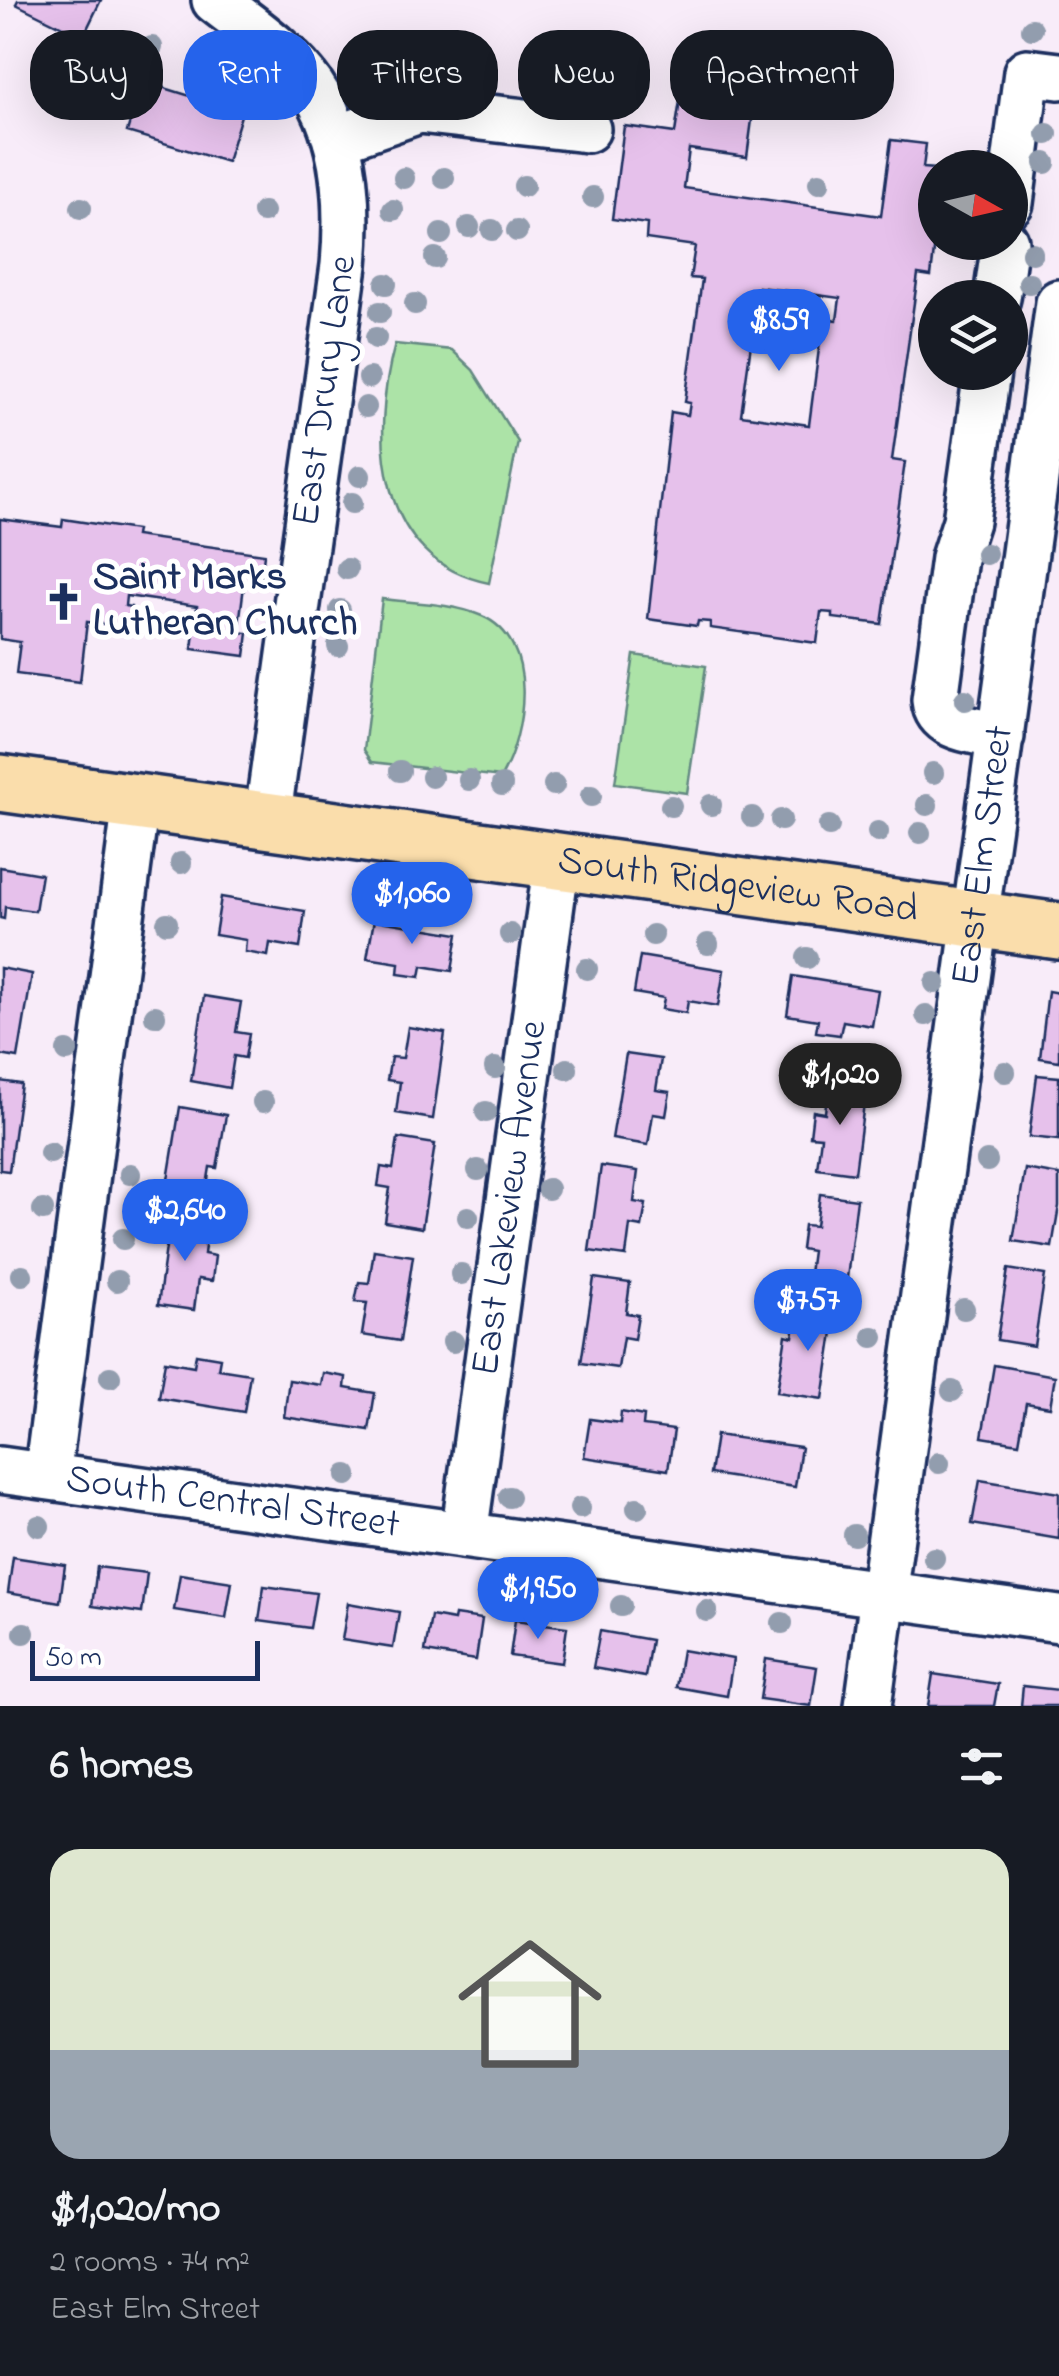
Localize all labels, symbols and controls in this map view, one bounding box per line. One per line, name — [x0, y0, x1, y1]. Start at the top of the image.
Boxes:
chip: Buy — [30, 30, 163, 120]
chip: Rent — [183, 30, 317, 120]
chip: Filters — [337, 30, 498, 120]
chip: New — [518, 30, 650, 120]
chip: Apartment — [670, 30, 894, 120]
north arrow — [918, 150, 1028, 260]
map controls — [918, 150, 1028, 390]
street label: East Drury Lane — [278, 252, 374, 530]
button: layers — [918, 280, 1028, 390]
pin: $859 — [720, 289, 838, 374]
text: $859 — [749, 298, 809, 345]
place label: Saint Marks Lutheran Church — [93, 549, 358, 654]
church icon: Saint Marks Lutheran Church — [42, 580, 84, 622]
street label: East Elm Street — [937, 722, 1031, 990]
street label: South Ridgeview Road — [554, 832, 922, 940]
pin: $1,060 — [331, 862, 493, 947]
text: $1,060 — [374, 871, 450, 918]
street label: East Lakeview Avenue — [457, 1017, 564, 1380]
pin: $1,020 — [759, 1043, 921, 1128]
text: $1,020 — [801, 1052, 879, 1099]
pin: $2,640 — [104, 1179, 266, 1264]
text: $2,640 — [144, 1188, 226, 1235]
pin: $757 — [749, 1269, 867, 1354]
text: $757 — [776, 1278, 840, 1325]
street label: South Central Street — [62, 1450, 403, 1555]
pin: $1,950 — [457, 1557, 619, 1642]
text: $1,950 — [500, 1566, 576, 1613]
scale bar — [30, 1636, 260, 1680]
text: 50 m — [45, 1638, 102, 1679]
text: 6 homes — [50, 1736, 194, 1797]
icon: filters — [954, 1739, 1009, 1794]
icon: home — [440, 1914, 620, 2094]
text: $1,020/mo — [50, 2179, 221, 2240]
text: 2 rooms · 74 m² — [50, 2240, 250, 2287]
text: East Elm Street — [50, 2287, 260, 2334]

